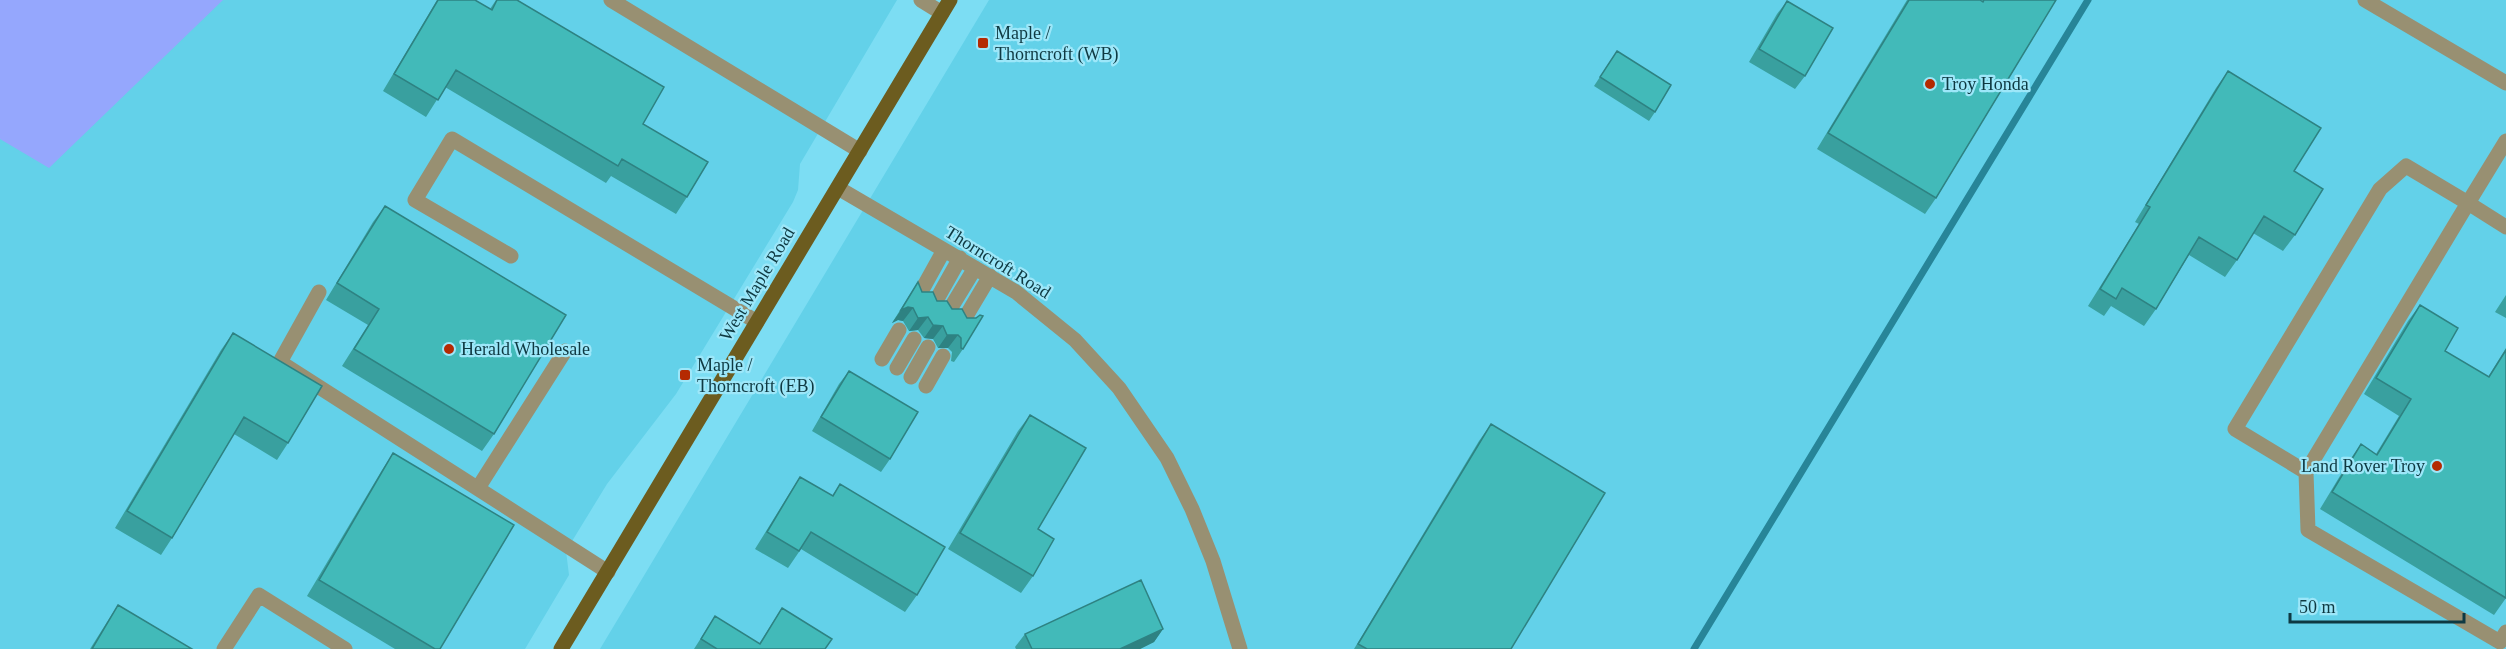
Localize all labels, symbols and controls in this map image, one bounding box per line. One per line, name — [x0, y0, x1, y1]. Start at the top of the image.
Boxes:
place label: Maple / Thorncroft (WB) — [995, 23, 1118, 65]
marker: Maple / Thorncroft (WB) — [976, 36, 990, 50]
place label: Troy Honda — [1942, 74, 2029, 94]
marker: Troy Honda — [1923, 77, 1937, 91]
street label: Thorncroft Road — [942, 222, 1054, 302]
street label: West Maple Road — [715, 224, 799, 344]
place label: Herald Wholesale — [461, 339, 590, 359]
marker: Herald Wholesale — [442, 342, 456, 356]
place label: Maple / Thorncroft (EB) — [697, 355, 814, 397]
marker: Maple / Thorncroft (EB) — [678, 368, 692, 382]
place label: Land Rover Troy — [2301, 456, 2425, 476]
marker: Land Rover Troy — [2430, 459, 2444, 473]
scale bar — [2290, 586, 2464, 624]
text: 50 m — [2299, 597, 2336, 617]

